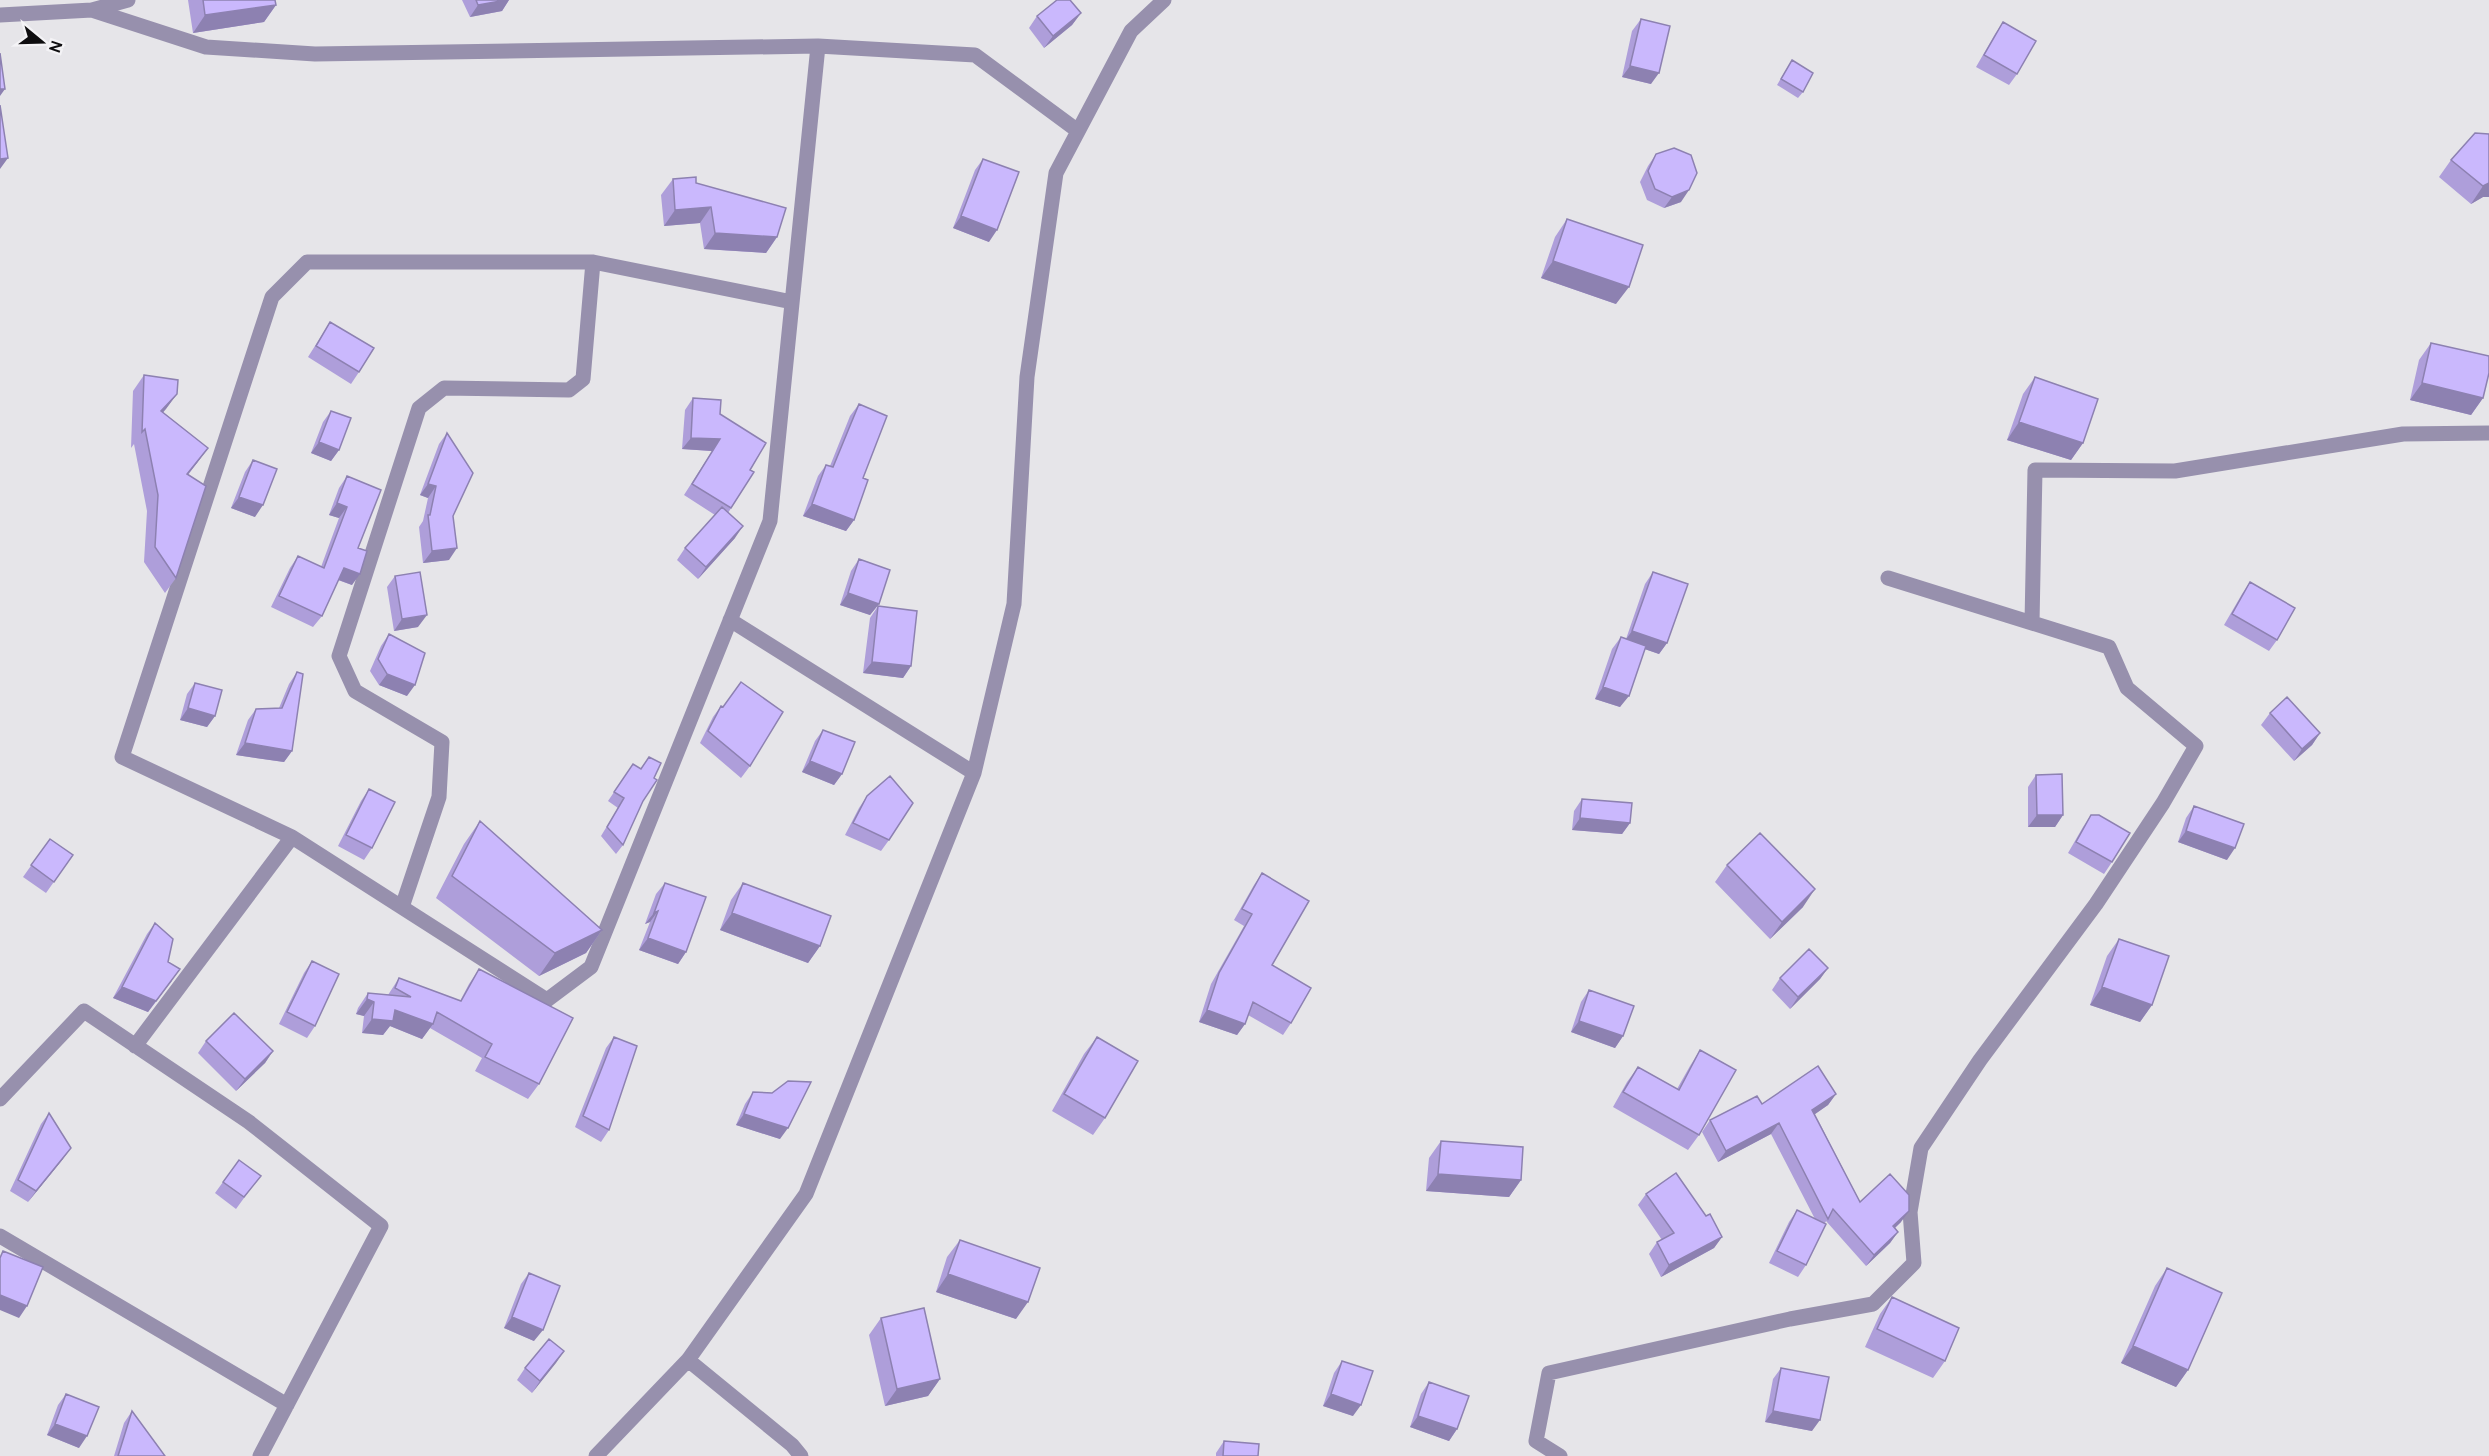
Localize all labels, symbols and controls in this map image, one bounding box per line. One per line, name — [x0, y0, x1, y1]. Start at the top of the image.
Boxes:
north arrow — [12, 12, 72, 72]
text: N — [45, 38, 67, 55]

